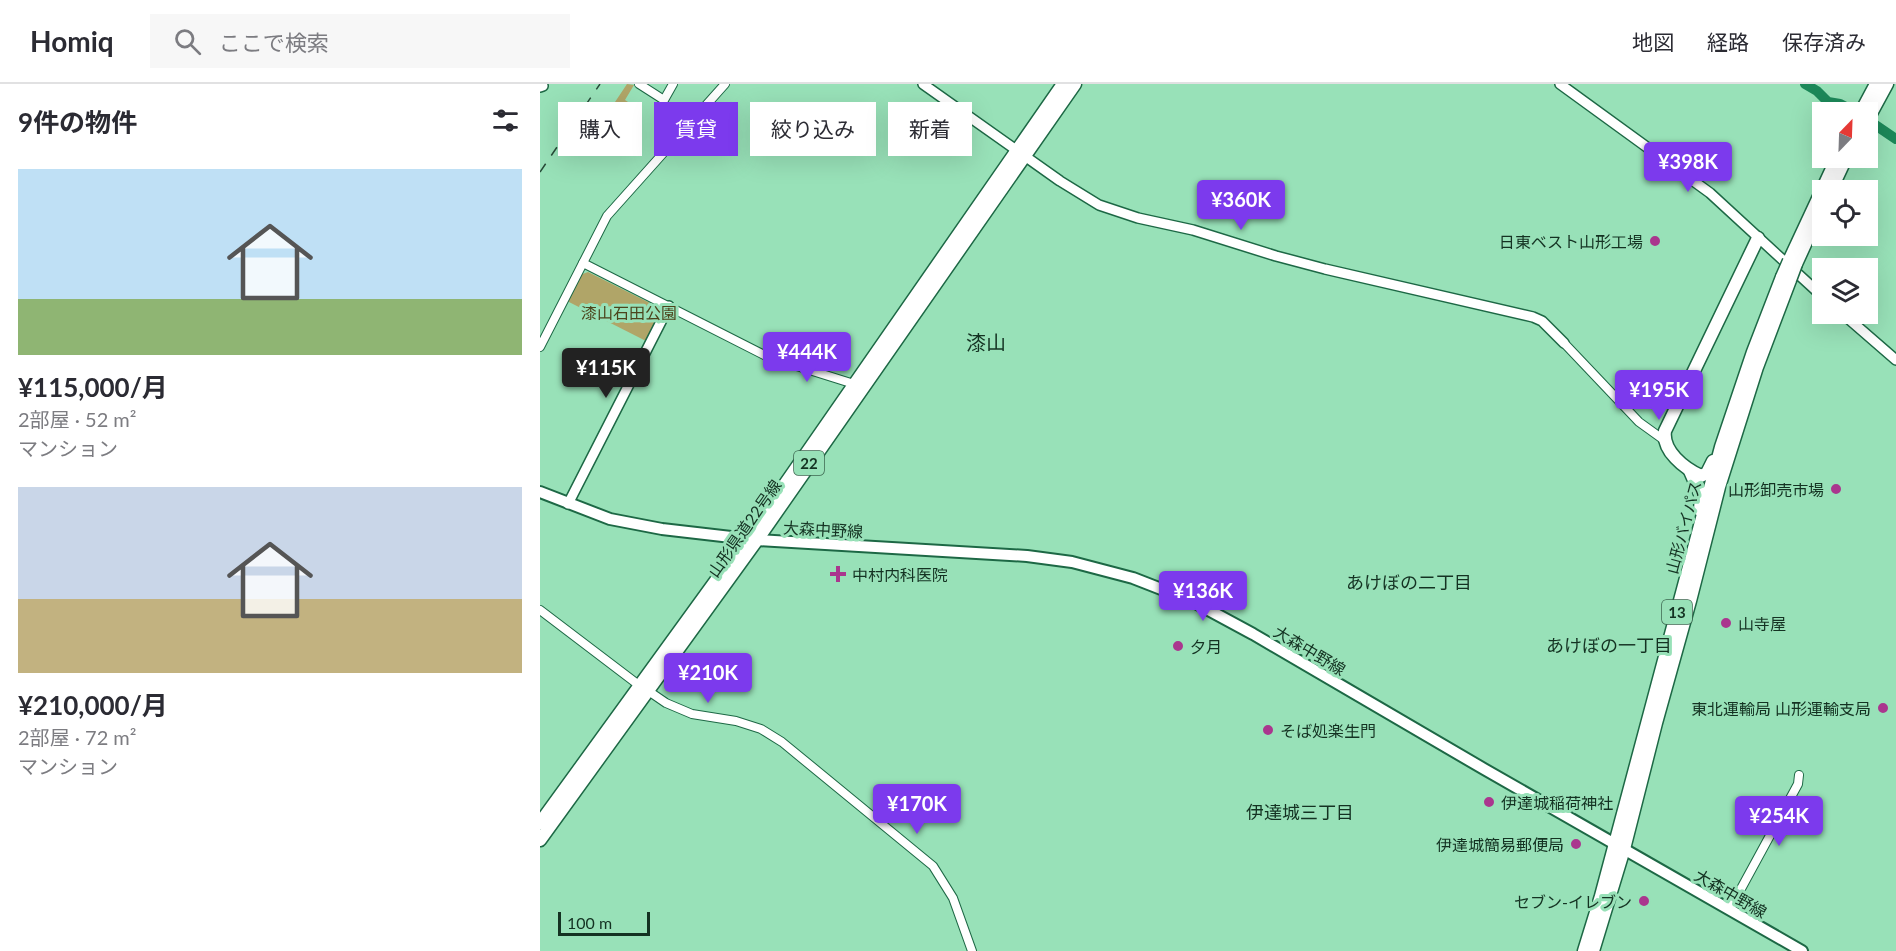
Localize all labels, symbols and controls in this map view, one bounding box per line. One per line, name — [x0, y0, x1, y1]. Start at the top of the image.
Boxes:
search box — [150, 14, 570, 68]
text: Homiq — [30, 24, 114, 58]
icon: search — [171, 25, 204, 58]
text: ここで検索 — [219, 29, 329, 56]
text: 地図 — [1632, 29, 1674, 54]
text: 経路 — [1707, 29, 1749, 54]
text: 保存済み — [1782, 29, 1866, 54]
chip: 購入 — [558, 102, 642, 156]
chip: 賃貸 — [654, 102, 738, 156]
chip: 絞り込み — [750, 102, 876, 156]
chip: 新着 — [888, 102, 972, 156]
north arrow — [1812, 102, 1878, 168]
map controls — [1812, 102, 1878, 324]
icon: filters — [489, 104, 522, 137]
text: 9件の物件 — [18, 106, 137, 138]
pin: ¥398K — [1646, 142, 1730, 193]
text: ¥398K — [1658, 149, 1718, 173]
pin: ¥360K — [1199, 180, 1283, 231]
button: locate — [1812, 180, 1878, 246]
text: ¥360K — [1211, 187, 1271, 211]
icon: home — [216, 208, 324, 316]
place label: 日東ベスト山形工場 — [1499, 232, 1643, 251]
marker: 日東ベスト山形工場 — [1648, 234, 1662, 248]
button: layers — [1812, 258, 1878, 324]
park label: 漆山石田公園 — [581, 303, 677, 322]
district label: 漆山 — [966, 330, 1006, 354]
pin: ¥444K — [765, 332, 849, 383]
text: ¥444K — [777, 339, 837, 363]
pin: ¥115K — [564, 348, 648, 399]
text: ¥115K — [576, 355, 636, 379]
pin: ¥195K — [1617, 370, 1701, 421]
text: ¥115,000/月 — [18, 371, 168, 403]
text: ¥195K — [1629, 377, 1689, 401]
text: 2部屋 · 52 m² — [18, 407, 137, 431]
text: マンション — [18, 436, 118, 460]
road number: 22 — [794, 451, 824, 475]
street label: 山形県道22号線 — [703, 476, 785, 580]
street label: 山形バイパス — [1661, 478, 1705, 576]
place label: 山形卸売市場 — [1728, 480, 1824, 499]
marker: 山形卸売市場 — [1829, 482, 1843, 496]
street label: 大森中野線 — [783, 517, 863, 541]
icon: home — [216, 526, 324, 634]
marker: 中村内科医院 — [829, 565, 847, 583]
place label: 中村内科医院 — [852, 565, 948, 584]
pin: ¥136K — [1161, 571, 1245, 622]
district label: あけぼの二丁目 — [1346, 571, 1472, 593]
text: ¥136K — [1173, 578, 1233, 602]
road number: 13 — [1662, 600, 1692, 624]
place label: 山寺屋 — [1738, 614, 1786, 633]
marker: 山寺屋 — [1719, 616, 1733, 630]
street label: 大森中野線 — [1271, 621, 1349, 679]
district label: あけぼの一丁目 — [1546, 634, 1672, 656]
place label: 夕月 — [1190, 637, 1222, 656]
marker: 夕月 — [1171, 639, 1185, 653]
pin: ¥210K — [666, 653, 750, 704]
text: ¥210K — [678, 660, 738, 684]
text: ¥210,000/月 — [18, 689, 168, 721]
place label: 東北運輸局 山形運輸支局 — [1691, 699, 1871, 718]
marker: 東北運輸局 山形運輸支局 — [1876, 701, 1890, 715]
place label: そば処楽生門 — [1280, 721, 1376, 740]
marker: そば処楽生門 — [1261, 723, 1275, 737]
text: 2部屋 · 72 m² — [18, 725, 137, 749]
text: マンション — [18, 754, 118, 778]
pin: ¥170K — [875, 784, 959, 835]
text: ¥170K — [887, 791, 947, 815]
place label: 伊達城稲荷神社 — [1501, 793, 1613, 812]
marker: 伊達城稲荷神社 — [1482, 795, 1496, 809]
pin: ¥254K — [1737, 796, 1821, 847]
district label: 伊達城三丁目 — [1246, 801, 1354, 823]
text: ¥254K — [1749, 803, 1809, 827]
place label: 伊達城簡易郵便局 — [1436, 835, 1564, 854]
marker: 伊達城簡易郵便局 — [1569, 837, 1583, 851]
street label: 大森中野線 — [1692, 865, 1770, 921]
place label: セブン-イレブン — [1514, 892, 1632, 911]
marker: セブン-イレブン — [1637, 894, 1651, 908]
scale bar — [558, 909, 650, 936]
text: 100 m — [567, 913, 612, 932]

